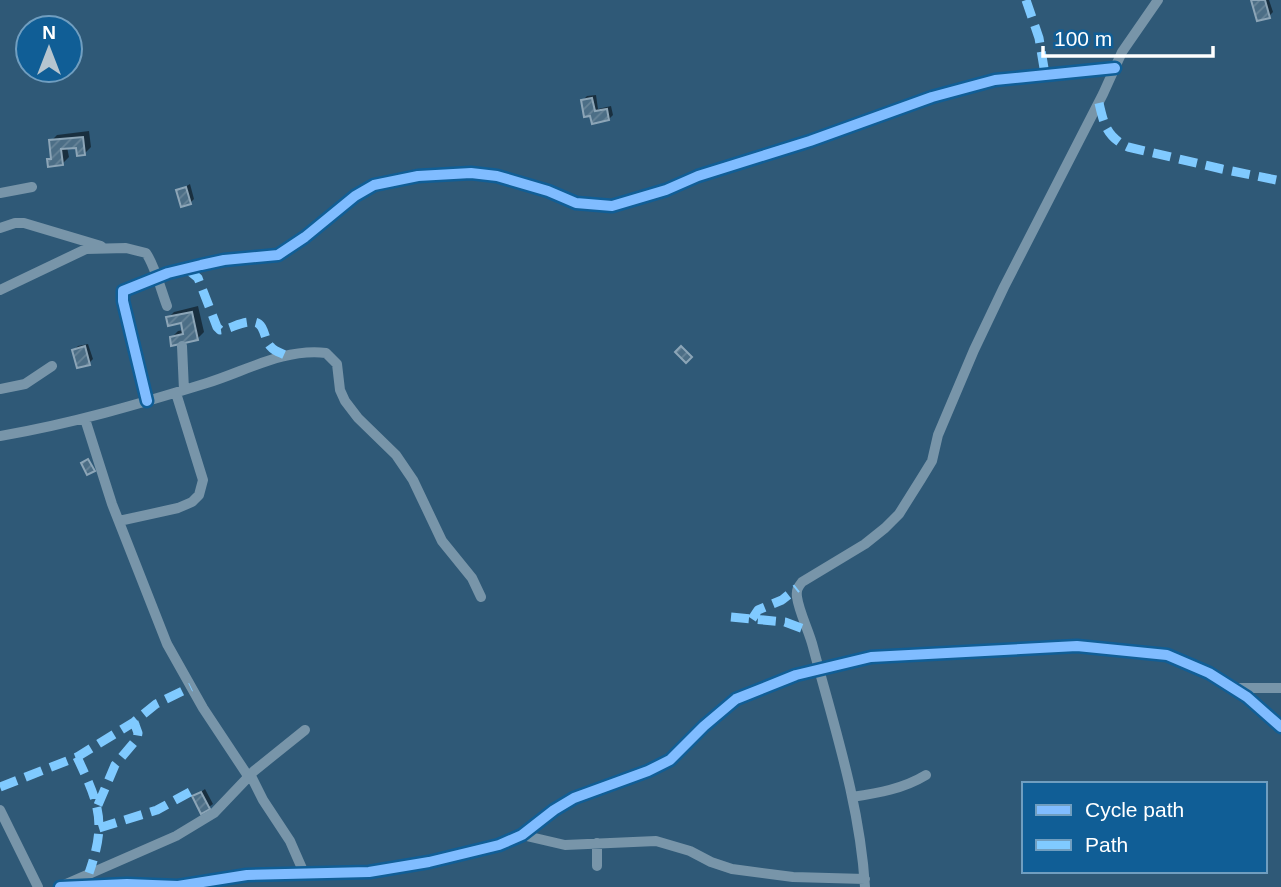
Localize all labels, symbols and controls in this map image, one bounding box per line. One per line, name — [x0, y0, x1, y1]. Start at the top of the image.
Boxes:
north arrow — [14, 14, 84, 84]
scale bar — [1043, 14, 1213, 58]
text: N — [42, 22, 56, 43]
text: 100 m — [1054, 27, 1112, 50]
legend — [1022, 782, 1267, 873]
text: Cycle path — [1085, 798, 1184, 821]
text: Path — [1085, 833, 1128, 856]

